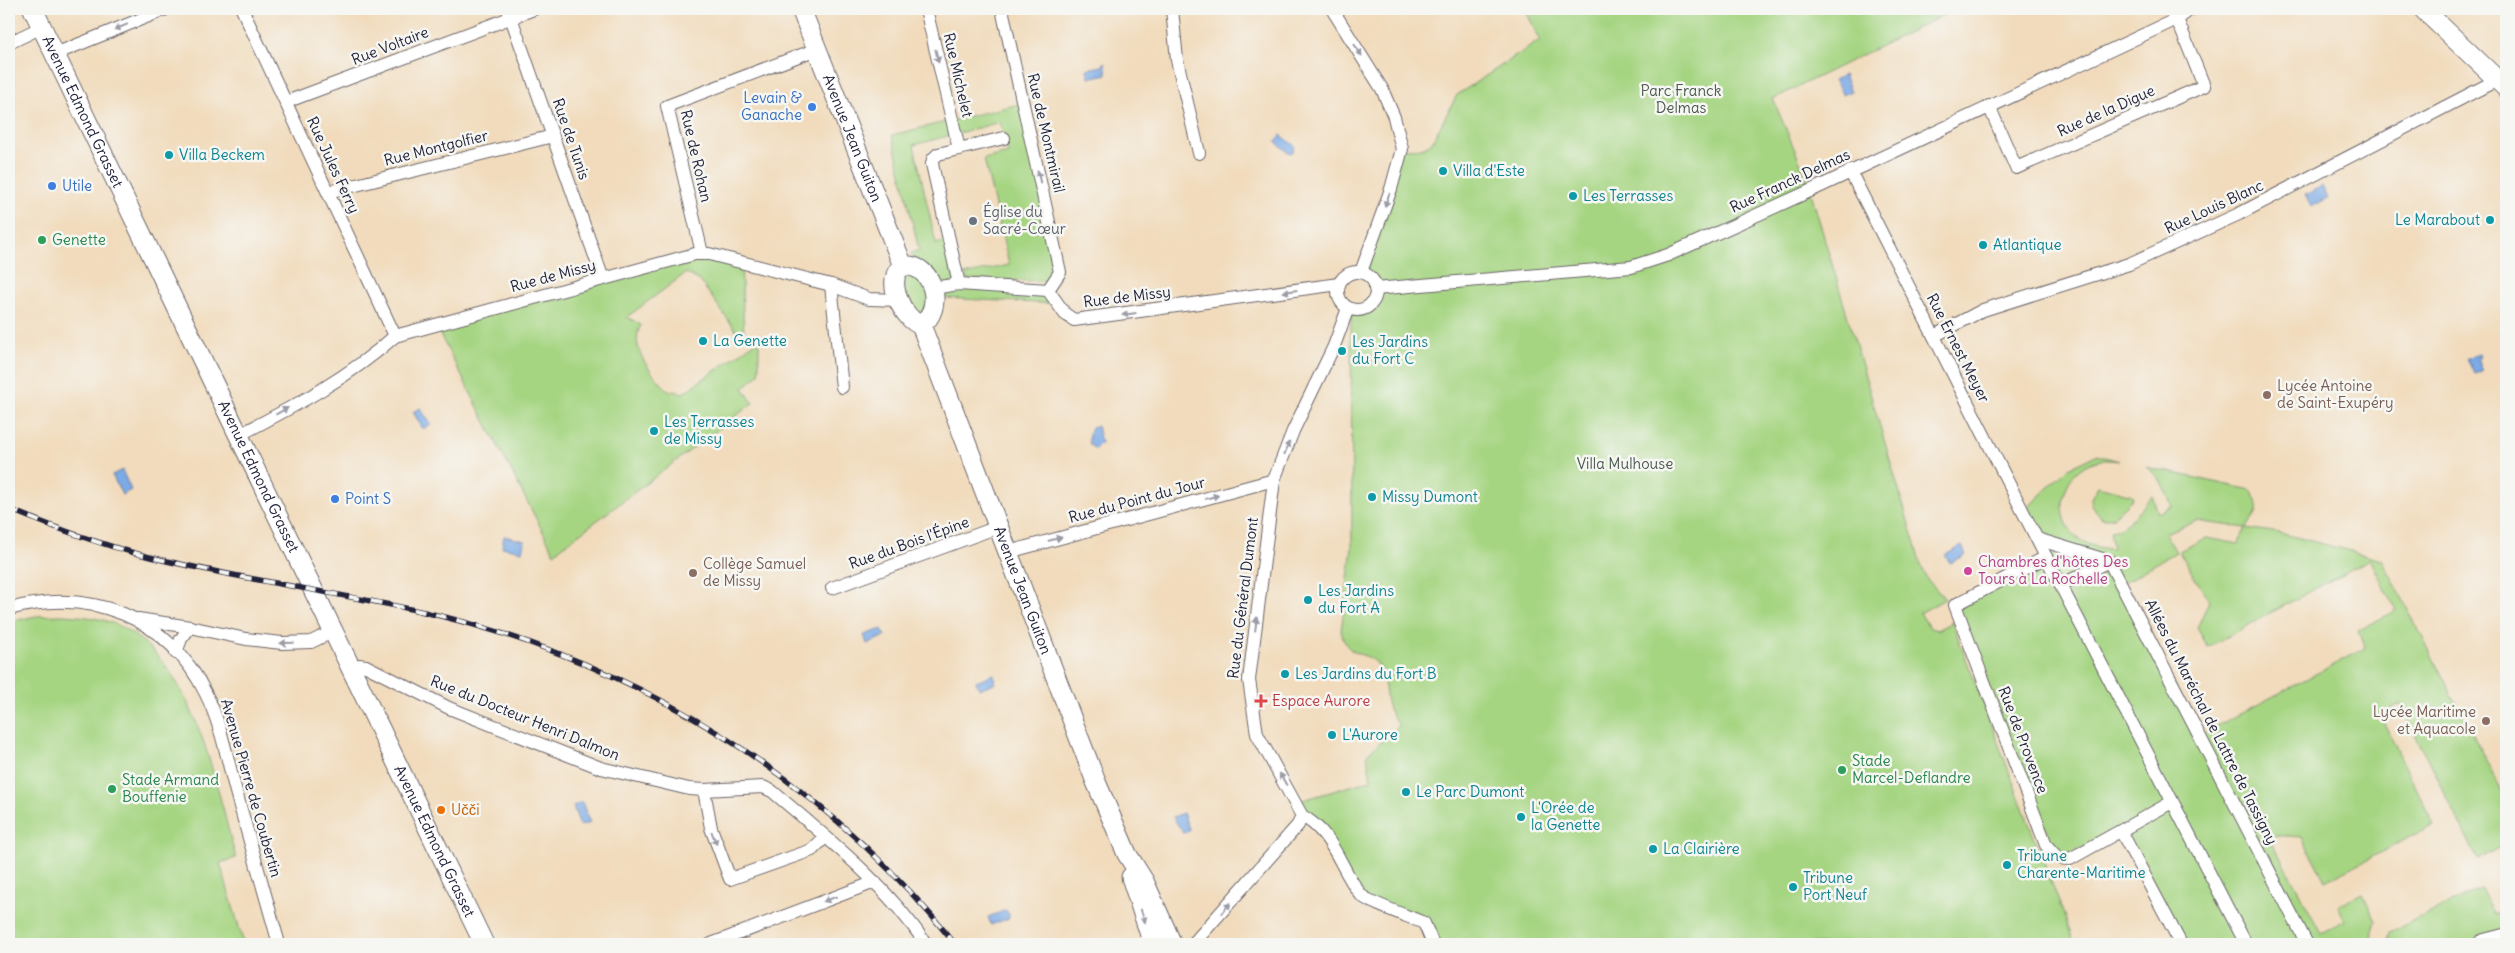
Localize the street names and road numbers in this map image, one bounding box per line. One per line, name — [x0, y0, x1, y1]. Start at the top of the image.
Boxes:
street label: Rue Voltaire — [349, 22, 431, 69]
street label: Rue Michelet — [940, 31, 977, 119]
street label: Avenue Edmond Grasset — [38, 32, 128, 190]
street label: Avenue Jean Guiton — [819, 71, 887, 205]
street label: Rue de Montmirail — [1024, 71, 1069, 194]
street label: Rue de la Digue — [2054, 81, 2158, 141]
street label: Rue de Tunis — [549, 96, 594, 182]
street label: Rue de Rohan — [677, 108, 716, 204]
street label: Rue Jules Ferry — [303, 113, 364, 216]
street label: Rue Montgolfier — [382, 125, 490, 170]
street label: Rue Franck Delmas — [1727, 144, 1853, 217]
street label: Rue Louis Blanc — [2161, 175, 2267, 238]
street label: Rue de Missy — [508, 255, 598, 296]
street label: Rue de Missy — [1082, 282, 1172, 311]
street label: Rue Ernest Meyer — [1923, 290, 1994, 405]
street label: Avenue Edmond Grasset — [214, 397, 304, 555]
street label: Rue du Point du Jour — [1066, 472, 1207, 527]
street label: Rue du Bois l'Épine — [846, 512, 972, 573]
street label: Rue du Général Dumont — [1223, 516, 1262, 680]
street label: Avenue Jean Guiton — [990, 523, 1056, 657]
street label: Allées du Maréchal de Lattre de Tassigny — [2141, 596, 2282, 848]
street label: Rue du Docteur Henri Dalmon — [428, 671, 623, 764]
street label: Rue de Provence — [1994, 684, 2053, 796]
street label: Avenue Pierre de Coubertin — [217, 696, 286, 880]
street label: Avenue Edmond Grasset — [390, 762, 480, 920]

